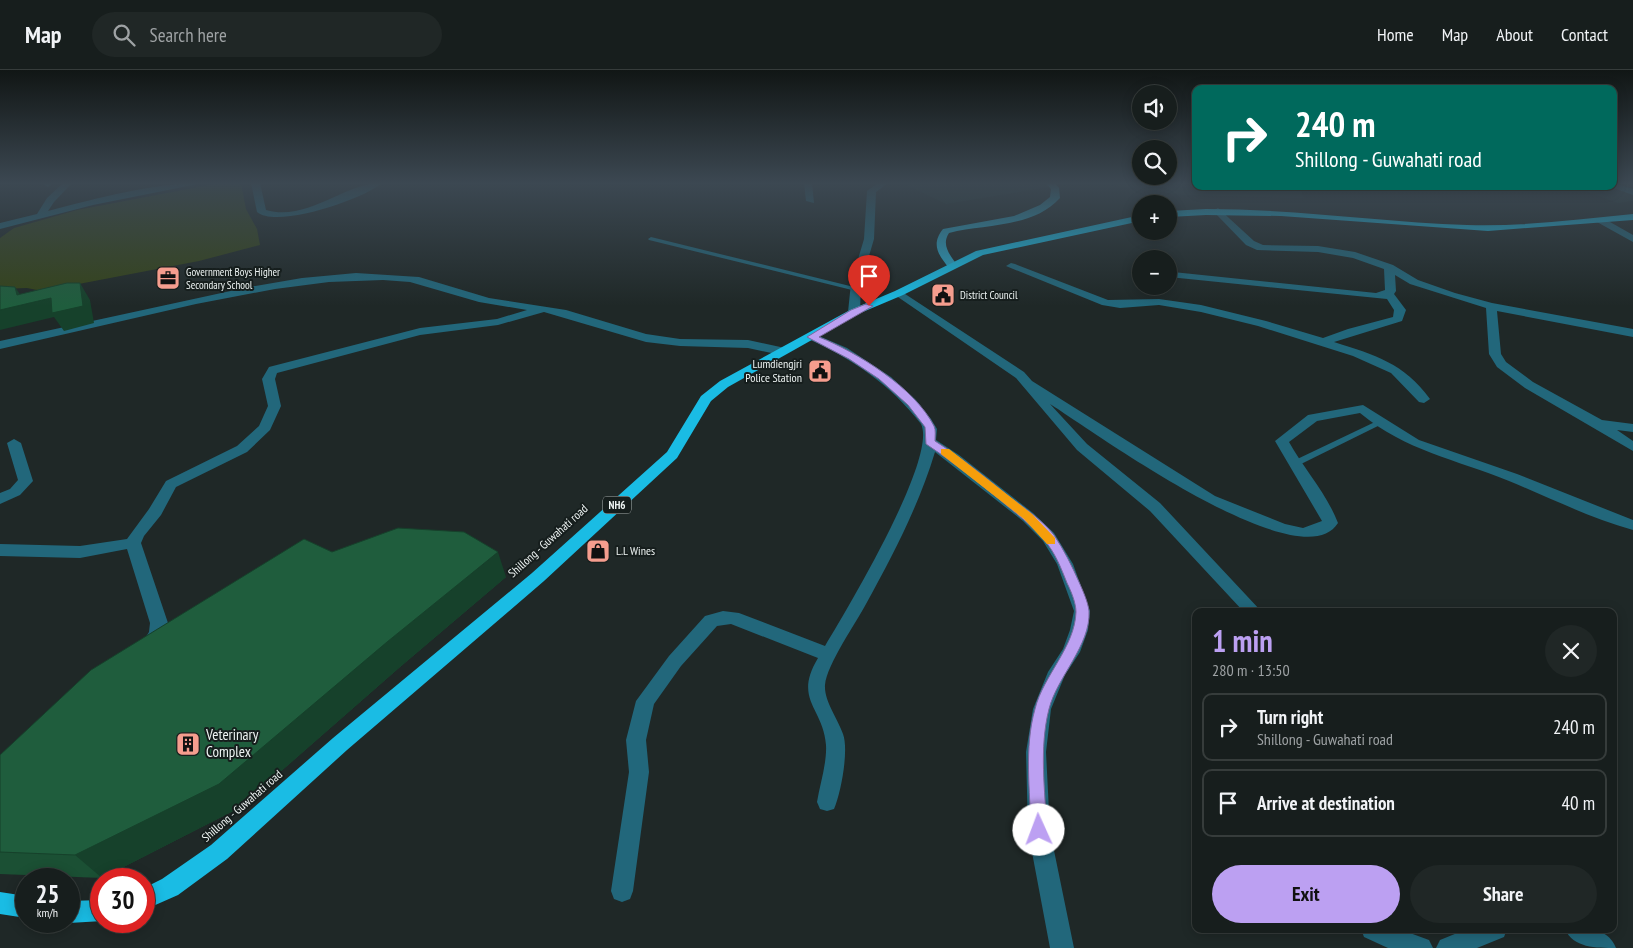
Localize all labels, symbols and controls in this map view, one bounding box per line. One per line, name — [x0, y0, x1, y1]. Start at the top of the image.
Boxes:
search box — [92, 12, 442, 57]
text: Map — [25, 19, 62, 50]
icon: search — [110, 21, 138, 49]
text: Search here — [150, 23, 227, 47]
text: Home — [1377, 23, 1414, 46]
text: Map — [1442, 23, 1468, 46]
text: About — [1496, 23, 1533, 46]
text: Contact — [1561, 23, 1608, 46]
map controls — [1132, 85, 1177, 295]
button: sound — [1132, 85, 1177, 130]
text: 240 m — [1295, 101, 1376, 147]
icon: right — [1212, 105, 1277, 170]
button: search — [1132, 140, 1177, 185]
text: Shillong - Guwahati road — [1295, 145, 1482, 173]
button: + — [1132, 195, 1177, 240]
button: − — [1132, 250, 1177, 295]
pin — [848, 255, 890, 306]
icon: arrive — [855, 262, 883, 290]
office icon: Government Boys Higher Secondary School — [155, 265, 181, 291]
place label: Government Boys Higher Secondary School — [186, 265, 280, 292]
public building icon: District Council — [930, 282, 956, 308]
place label: District Council — [960, 288, 1018, 302]
place label: Lumdiengjri Police Station — [745, 356, 802, 385]
public building icon: Lumdiengjri Police Station — [807, 358, 833, 384]
road number: NH6 — [603, 496, 631, 514]
street label: Shillong - Guwahati road — [505, 501, 591, 580]
shop icon: L.L Wines — [585, 538, 611, 564]
place label: L.L Wines — [616, 543, 655, 558]
text: 1 min — [1212, 621, 1273, 660]
button: close — [1545, 625, 1597, 677]
text: 280 m · 13:50 — [1212, 660, 1290, 680]
text: Turn right — [1257, 705, 1323, 729]
icon: right — [1214, 713, 1242, 741]
text: 240 m — [1553, 715, 1595, 739]
place label: Veterinary Complex — [205, 725, 259, 761]
text: Shillong - Guwahati road — [1257, 729, 1393, 749]
building icon: Veterinary Complex — [175, 731, 201, 757]
street label: Shillong - Guwahati road — [198, 767, 285, 845]
icon: arrive — [1214, 789, 1242, 817]
text: Arrive at destination — [1257, 791, 1395, 815]
text: 40 m — [1562, 791, 1595, 815]
position arrow — [1012, 803, 1064, 855]
button: Exit — [1212, 865, 1400, 923]
button: Share — [1410, 865, 1597, 923]
speed limit sign: 30 — [90, 868, 155, 933]
text: 25 — [36, 878, 59, 910]
text: km/h — [37, 905, 58, 920]

